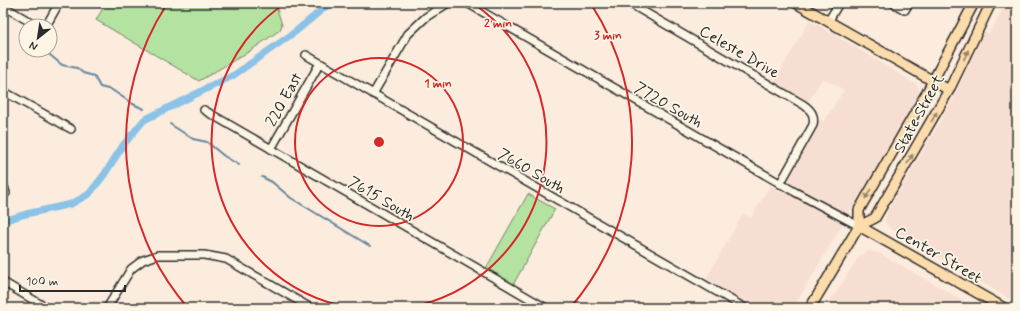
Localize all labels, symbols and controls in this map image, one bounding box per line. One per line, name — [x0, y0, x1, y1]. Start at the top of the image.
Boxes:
text: 2 min — [484, 16, 512, 32]
north arrow — [18, 18, 58, 58]
street label: Celeste Drive — [695, 21, 784, 84]
text: 3 min — [594, 28, 622, 44]
text: N — [27, 38, 40, 54]
one-way arrow — [963, 49, 969, 60]
street label: 220 East — [261, 69, 308, 130]
street label: State Street — [889, 70, 950, 157]
text: 1 min — [424, 76, 452, 92]
street label: 7720 South — [630, 77, 706, 133]
one-way arrow — [930, 111, 937, 123]
centre of rings — [372, 135, 386, 149]
street label: 7660 South — [494, 144, 569, 199]
one-way arrow — [906, 153, 913, 165]
street label: 7615 South — [344, 172, 418, 227]
one-way arrow — [865, 188, 872, 200]
street label: Center Street — [891, 222, 986, 289]
scale bar — [20, 267, 125, 293]
text: 100 m — [26, 274, 58, 290]

